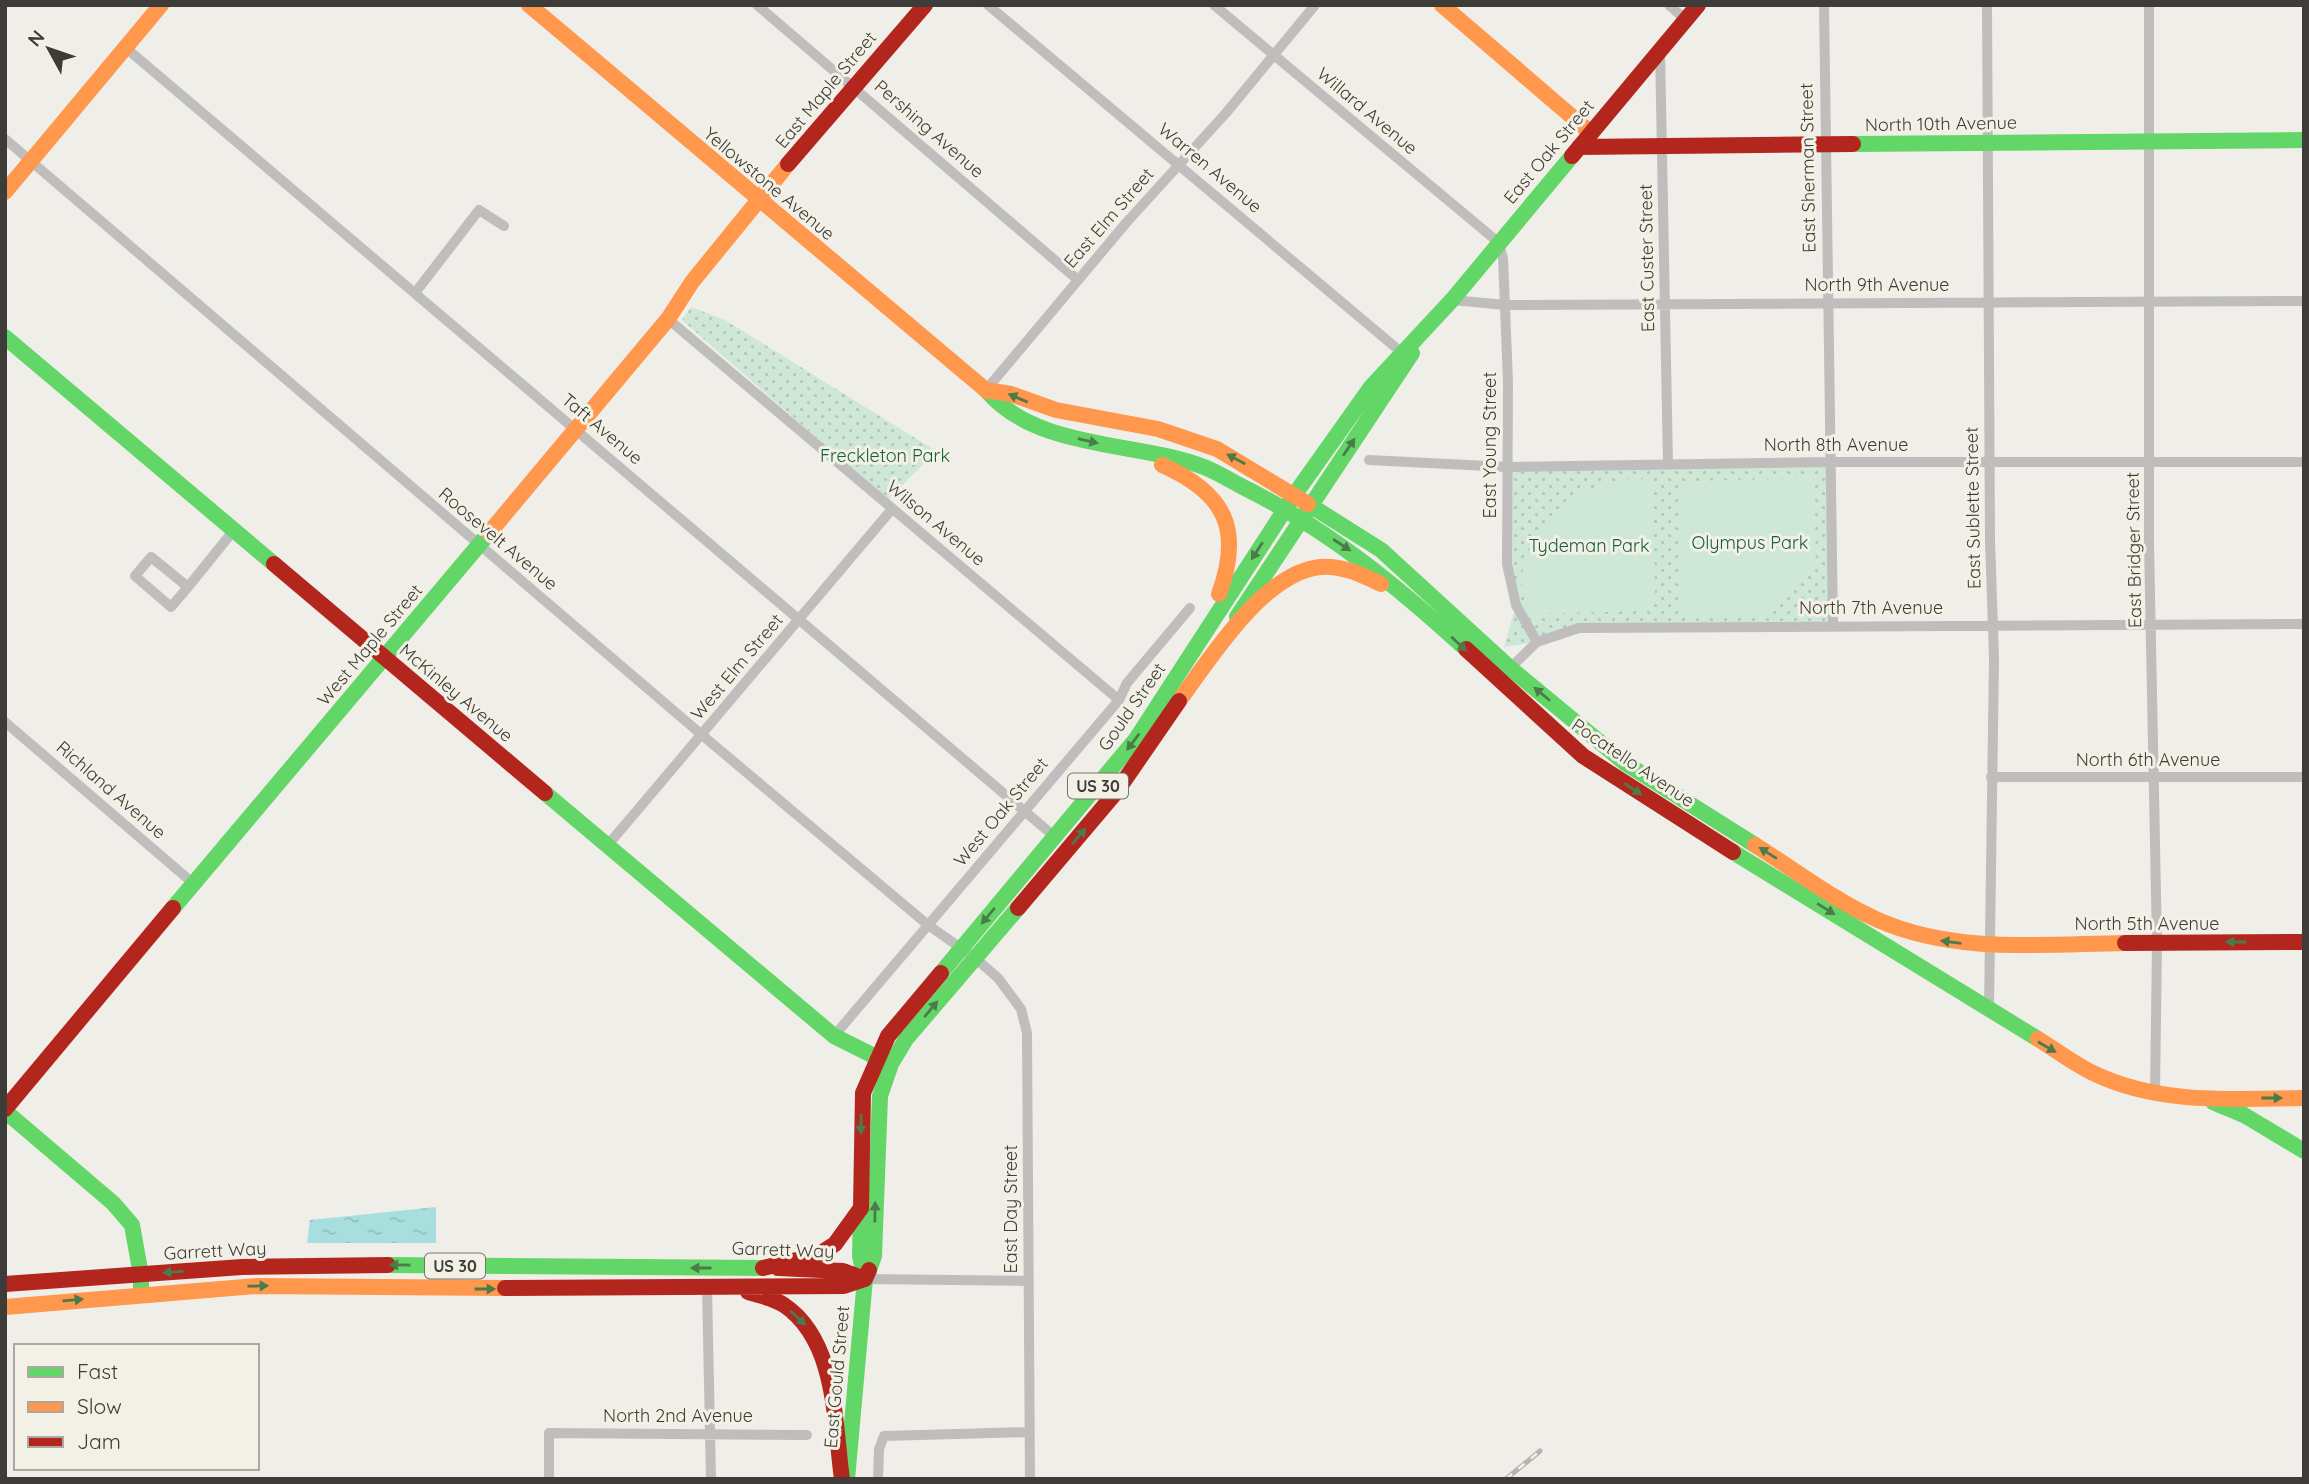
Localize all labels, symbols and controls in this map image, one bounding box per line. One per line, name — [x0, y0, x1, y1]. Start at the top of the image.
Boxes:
north arrow — [14, 14, 84, 84]
text: N — [22, 25, 50, 51]
street label: East Maple Street — [770, 27, 881, 153]
street label: Willard Avenue — [1312, 62, 1422, 159]
street label: Pershing Avenue — [870, 75, 989, 183]
street label: East Sherman Street — [1795, 83, 1820, 253]
street label: East Oak Street — [1498, 95, 1599, 208]
street label: North 10th Avenue — [1865, 111, 2017, 136]
street label: Warren Avenue — [1154, 117, 1267, 218]
street label: Yellowstone Avenue — [699, 122, 840, 245]
street label: East Elm Street — [1059, 163, 1158, 273]
street label: East Custer Street — [1634, 184, 1659, 332]
street label: North 9th Avenue — [1805, 273, 1950, 296]
street label: East Young Street — [1478, 372, 1501, 518]
street label: Taft Avenue — [557, 388, 648, 469]
one-way arrow — [1007, 392, 1028, 403]
street label: East Sublette Street — [1960, 427, 1985, 589]
street label: North 8th Avenue — [1764, 433, 1908, 456]
one-way arrow — [1077, 436, 1099, 447]
one-way arrow — [1343, 437, 1356, 457]
park label: Freckleton Park — [820, 444, 950, 467]
one-way arrow — [1226, 453, 1246, 465]
street label: East Bridger Street — [2121, 472, 2146, 628]
street label: Wilson Avenue — [882, 475, 990, 571]
street label: Roosevelt Avenue — [434, 482, 563, 595]
park label: Olympus Park — [1692, 531, 1808, 554]
park label: Tydeman Park — [1528, 534, 1650, 557]
one-way arrow — [1333, 539, 1352, 552]
one-way arrow — [1250, 542, 1264, 560]
street label: West Maple Street — [312, 579, 427, 710]
street label: North 7th Avenue — [1799, 596, 1943, 619]
street label: West Elm Street — [685, 609, 788, 724]
one-way arrow — [1450, 635, 1467, 651]
street label: McKinley Avenue — [395, 638, 518, 747]
street label: Gould Street — [1093, 658, 1170, 755]
one-way arrow — [1534, 687, 1552, 702]
street label: Pocatello Avenue — [1567, 713, 1699, 812]
one-way arrow — [1126, 732, 1141, 750]
street label: Richland Avenue — [52, 736, 171, 844]
street label: North 6th Avenue — [2076, 748, 2220, 771]
street label: West Oak Street — [948, 753, 1053, 871]
road number: US 30 — [1068, 774, 1128, 799]
one-way arrow — [1623, 783, 1643, 796]
one-way arrow — [1071, 827, 1087, 845]
one-way arrow — [1758, 847, 1777, 860]
one-way arrow — [1816, 903, 1836, 916]
one-way arrow — [981, 908, 996, 925]
street label: North 5th Avenue — [2075, 912, 2219, 935]
one-way arrow — [1940, 936, 1962, 947]
one-way arrow — [2224, 937, 2246, 948]
one-way arrow — [923, 1000, 939, 1018]
one-way arrow — [2038, 1040, 2057, 1053]
one-way arrow — [2261, 1093, 2283, 1104]
one-way arrow — [855, 1113, 866, 1135]
street label: East Day Street — [999, 1145, 1022, 1273]
one-way arrow — [869, 1201, 881, 1223]
street label: Garrett Way — [163, 1236, 267, 1265]
street label: Garrett Way — [731, 1236, 835, 1263]
road number: US 30 — [425, 1254, 485, 1278]
one-way arrow — [389, 1259, 411, 1271]
one-way arrow — [690, 1262, 712, 1274]
one-way arrow — [162, 1267, 184, 1278]
one-way arrow — [247, 1280, 269, 1292]
one-way arrow — [475, 1283, 497, 1295]
one-way arrow — [62, 1294, 84, 1305]
street label: East Gould Street — [819, 1305, 854, 1449]
one-way arrow — [789, 1310, 806, 1326]
legend — [14, 1344, 259, 1470]
text: Fast — [77, 1358, 118, 1384]
text: Slow — [77, 1393, 122, 1419]
street label: North 2nd Avenue — [603, 1404, 753, 1427]
text: Jam — [77, 1428, 121, 1454]

